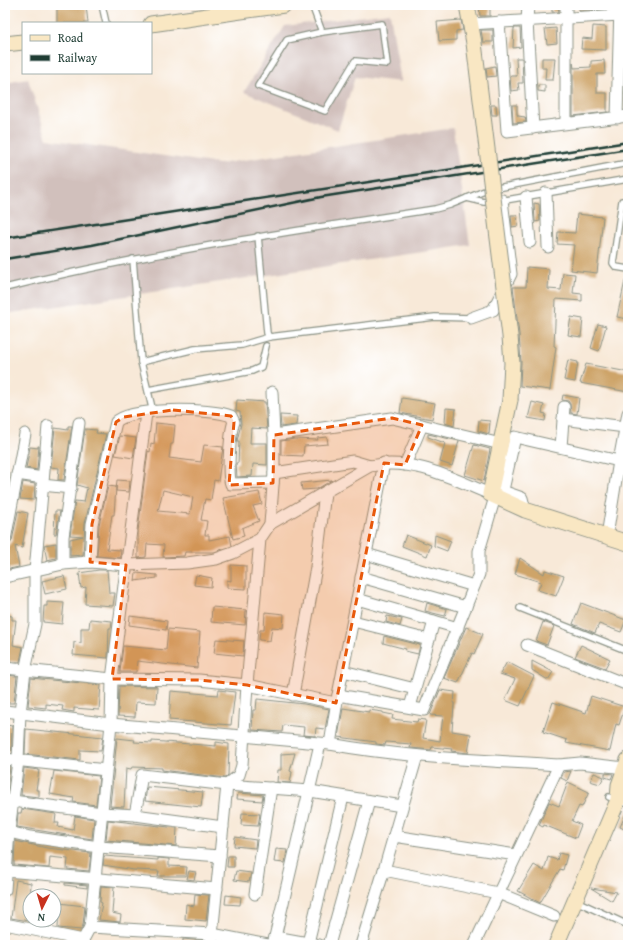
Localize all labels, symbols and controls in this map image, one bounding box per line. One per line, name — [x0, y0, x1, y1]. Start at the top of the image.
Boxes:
legend — [22, 22, 152, 74]
text: Road — [58, 29, 84, 46]
text: Railway — [58, 49, 97, 66]
north arrow — [22, 888, 62, 928]
text: N — [36, 910, 45, 926]

